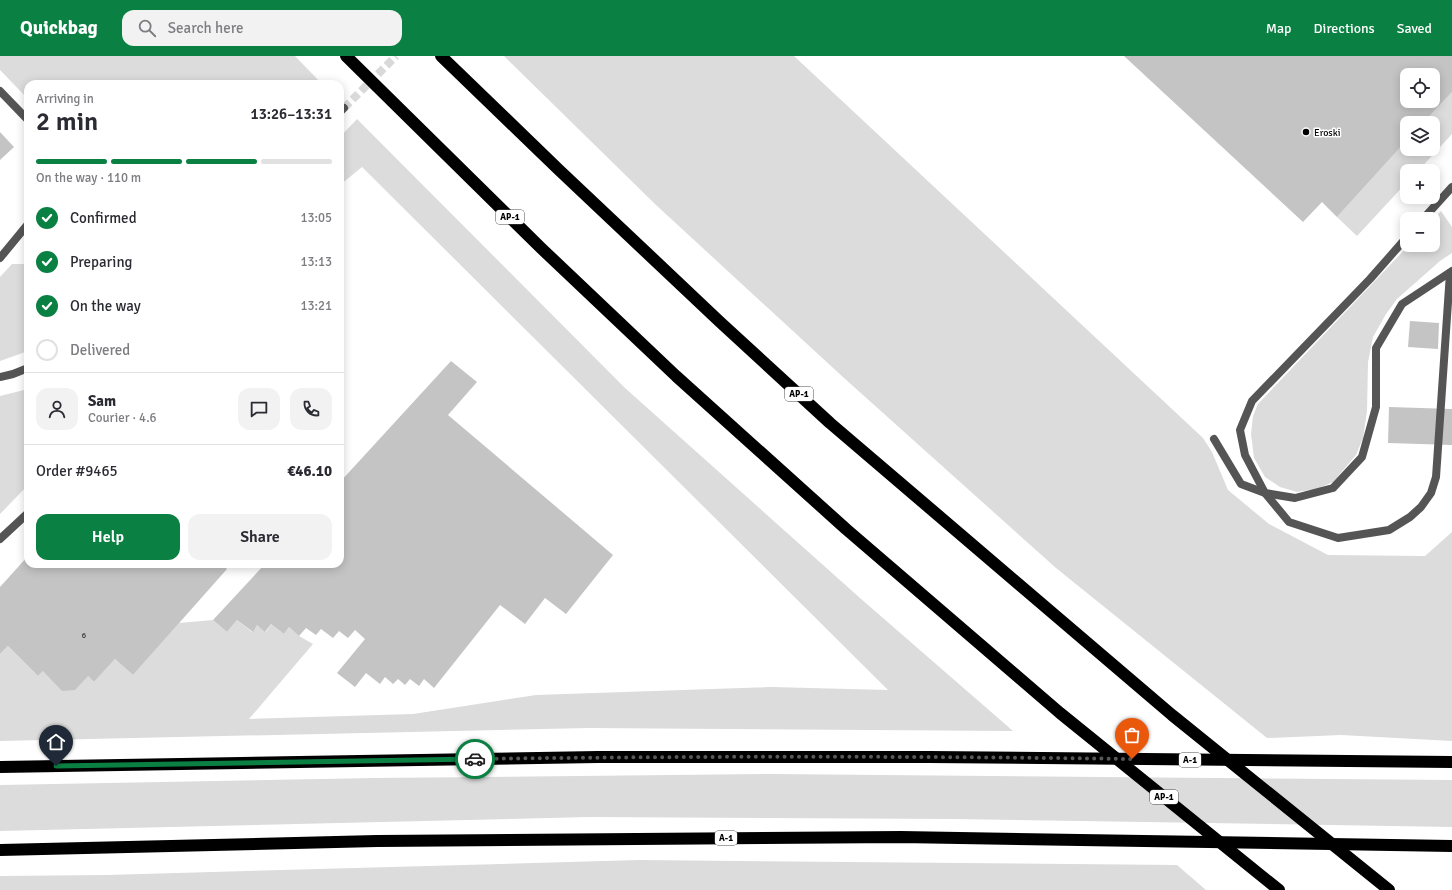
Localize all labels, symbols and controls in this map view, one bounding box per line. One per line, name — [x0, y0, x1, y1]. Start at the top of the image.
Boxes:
search box — [122, 10, 402, 46]
text: Quickbag — [20, 16, 98, 40]
icon: search — [136, 17, 158, 39]
text: Search here — [168, 19, 243, 37]
text: Map — [1266, 20, 1292, 37]
text: Directions — [1314, 20, 1375, 37]
text: Saved — [1397, 20, 1432, 37]
map controls — [1400, 68, 1440, 252]
button: locate — [1400, 68, 1440, 108]
text: Arriving in — [36, 91, 94, 107]
text: 13:26–13:31 — [251, 105, 332, 123]
text: 2 min — [36, 106, 98, 138]
button: layers — [1400, 116, 1440, 156]
marker: Eroski — [1301, 127, 1311, 137]
place label: Eroski — [1314, 127, 1340, 139]
button: + — [1400, 164, 1440, 204]
text: On the way · 110 m — [36, 170, 141, 186]
icon: check — [36, 207, 58, 229]
text: Confirmed — [70, 209, 137, 227]
text: 13:05 — [300, 210, 332, 226]
road number: AP-1 — [496, 210, 524, 224]
button: − — [1400, 212, 1440, 252]
icon: check — [36, 251, 58, 273]
text: Preparing — [70, 253, 133, 271]
text: 13:13 — [300, 254, 332, 270]
icon: check — [36, 295, 58, 317]
text: On the way — [70, 297, 141, 315]
text: 13:21 — [300, 298, 332, 314]
text: Delivered — [70, 341, 130, 359]
road number: AP-1 — [785, 387, 813, 401]
button: person — [36, 388, 78, 430]
button: chat — [238, 388, 280, 430]
button: phone — [290, 388, 332, 430]
text: Sam — [88, 392, 116, 410]
text: Courier · 4.6 — [88, 410, 157, 426]
text: Order #9465 — [36, 462, 118, 480]
text: €46.10 — [287, 462, 332, 480]
button: Help — [36, 514, 180, 560]
button: Share — [188, 514, 332, 560]
house number: 6 — [82, 630, 86, 640]
pin — [1115, 718, 1149, 759]
icon: bag — [1121, 724, 1143, 746]
pin — [39, 725, 73, 766]
icon: home — [45, 731, 67, 753]
courier — [455, 739, 495, 779]
icon: car — [464, 748, 486, 770]
road number: A-1 — [1179, 753, 1201, 767]
road number: AP-1 — [1150, 790, 1178, 804]
road number: A-1 — [715, 831, 737, 845]

